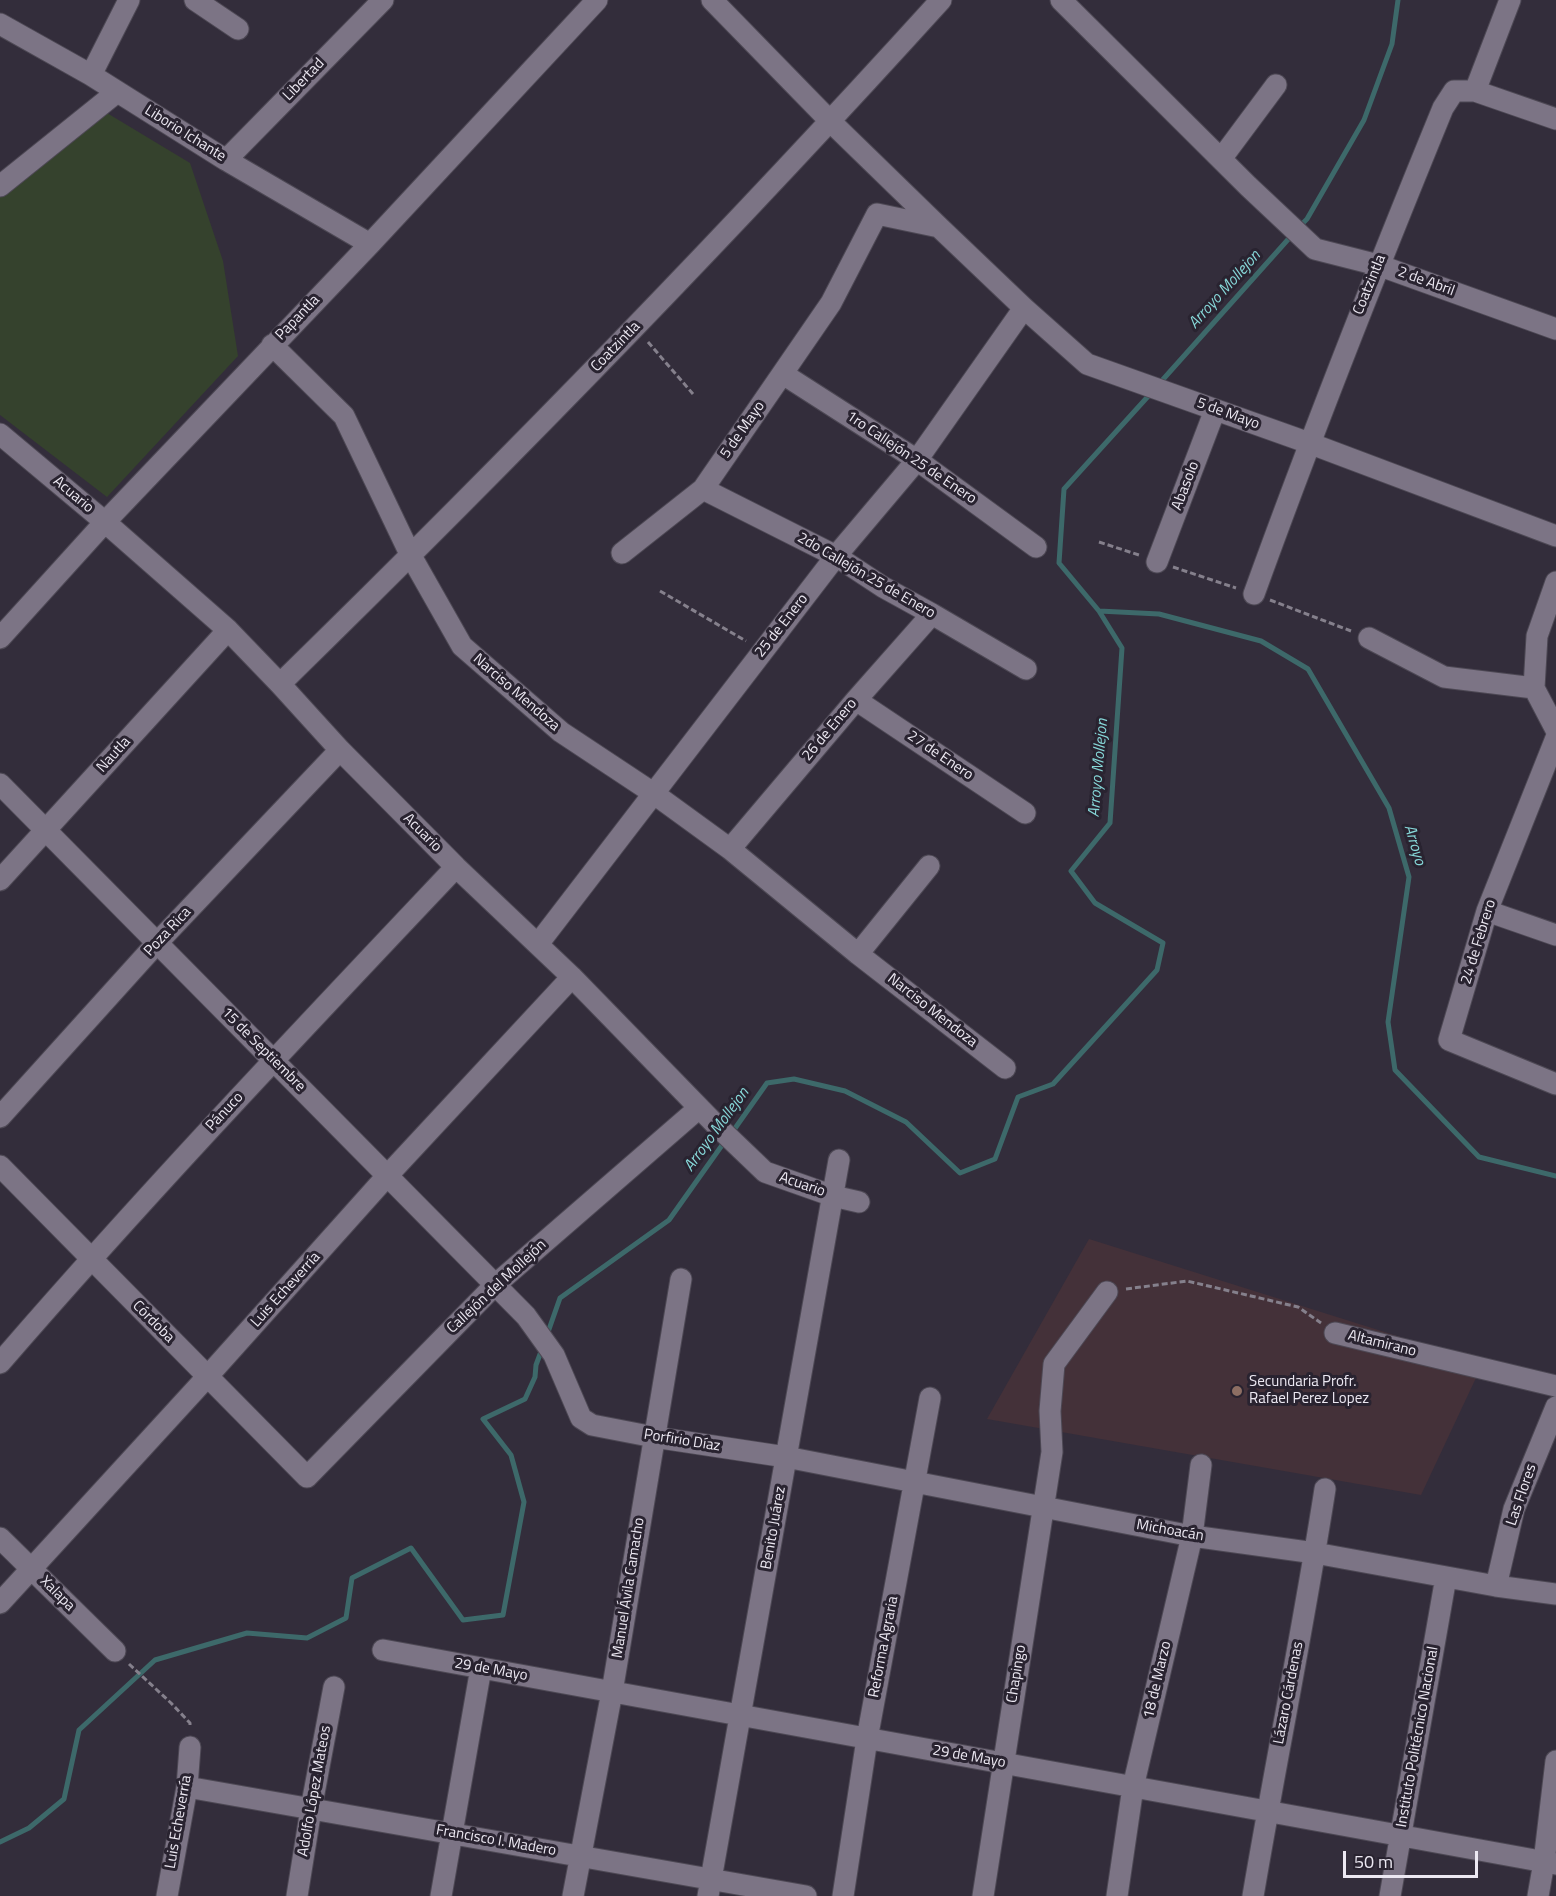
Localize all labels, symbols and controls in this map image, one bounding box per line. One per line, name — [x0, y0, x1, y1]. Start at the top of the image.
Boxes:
street label: Libertad — [280, 55, 328, 105]
street label: Liborio Ichante — [141, 102, 229, 166]
water label: Arroyo Mollejon — [1185, 247, 1265, 333]
street label: Coatzintla — [1350, 252, 1390, 318]
street label: 2 de Abril — [1395, 263, 1457, 301]
street label: Papantla — [272, 292, 324, 344]
street label: Coatzintla — [588, 318, 644, 376]
street label: 5 de Mayo — [1194, 394, 1262, 434]
street label: 5 de Mayo — [717, 398, 769, 462]
street label: 1ro Callejón 25 de Enero — [842, 408, 980, 508]
street label: Abasolo — [1169, 459, 1203, 513]
street label: Acuario — [49, 473, 97, 517]
street label: 2do Callejón 25 de Enero — [794, 529, 938, 623]
street label: 25 de Enero — [752, 591, 812, 661]
street label: Narciso Mendoza — [469, 650, 563, 736]
street label: 26 de Enero — [799, 695, 861, 765]
water label: Arroyo Mollejon — [1085, 718, 1113, 818]
street label: 27 de Enero — [904, 727, 976, 785]
street label: Nautla — [93, 733, 135, 777]
street label: Acuario — [399, 810, 445, 856]
water label: Arroyo — [1399, 822, 1429, 868]
street label: 24 de Febrero — [1458, 897, 1500, 987]
street label: Poza Rica — [141, 904, 195, 960]
street label: Narciso Mendoza — [884, 970, 980, 1052]
street label: 15 de Septiembre — [217, 1004, 309, 1096]
water label: Arroyo Mollejon — [680, 1084, 754, 1176]
street label: Pánuco — [202, 1089, 248, 1135]
street label: Acuario — [777, 1169, 827, 1201]
street label: Callejón del Mollejón — [444, 1236, 550, 1338]
street label: Luis Echeverría — [248, 1249, 324, 1331]
street label: Córdoba — [128, 1297, 178, 1347]
street label: Altamirano — [1346, 1327, 1418, 1361]
place label: Secundaria Profr. Rafael Perez Lopez — [1249, 1373, 1369, 1408]
marker: Secundaria Profr. Rafael Perez Lopez — [1230, 1384, 1244, 1398]
street label: Porfirio Díaz — [642, 1426, 722, 1456]
street label: Las Flores — [1503, 1462, 1541, 1528]
street label: Benito Juárez — [758, 1485, 790, 1571]
street label: Manuel Ávila Camacho — [609, 1516, 649, 1660]
street label: Michoacán — [1135, 1516, 1205, 1546]
street label: Xalapa — [36, 1573, 78, 1615]
street label: Reforma Agraria — [865, 1595, 903, 1699]
street label: 18 de Marzo — [1140, 1640, 1176, 1720]
street label: Lázaro Cárdenas — [1270, 1640, 1308, 1746]
street label: Chapingo — [1004, 1644, 1030, 1704]
street label: Instituto Politécnico Nacional — [1393, 1645, 1443, 1829]
street label: 29 de Mayo — [453, 1655, 529, 1685]
street label: Adolfo López Mateos — [295, 1724, 335, 1858]
street label: 29 de Mayo — [931, 1742, 1007, 1772]
street label: Luis Echeverría — [162, 1774, 196, 1870]
street label: Francisco I. Madero — [435, 1822, 557, 1860]
scale bar — [1346, 1839, 1481, 1877]
text: 50 m — [1354, 1848, 1393, 1875]

